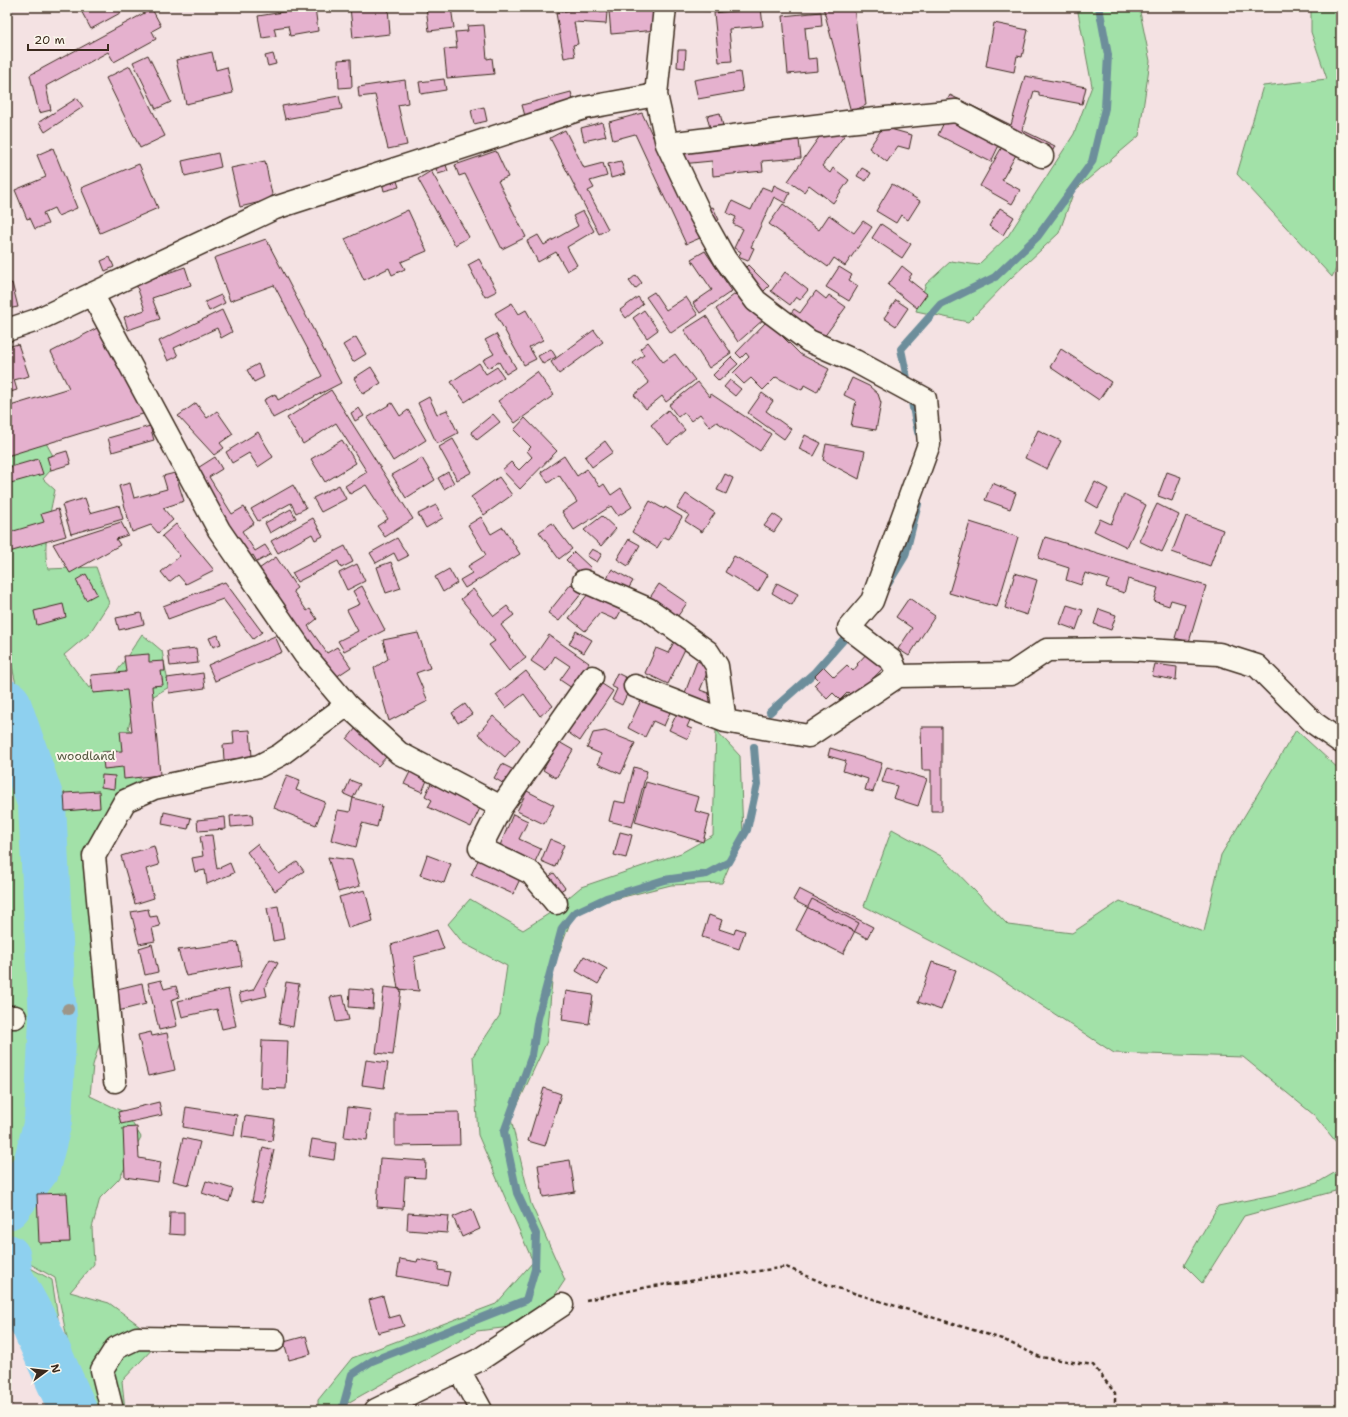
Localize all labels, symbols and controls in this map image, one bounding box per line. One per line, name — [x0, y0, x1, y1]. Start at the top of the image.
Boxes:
scale bar — [28, 26, 108, 52]
text: 20 m — [34, 32, 65, 48]
park label: woodland — [57, 748, 116, 764]
north arrow — [26, 1351, 66, 1391]
text: N — [47, 1362, 64, 1375]

